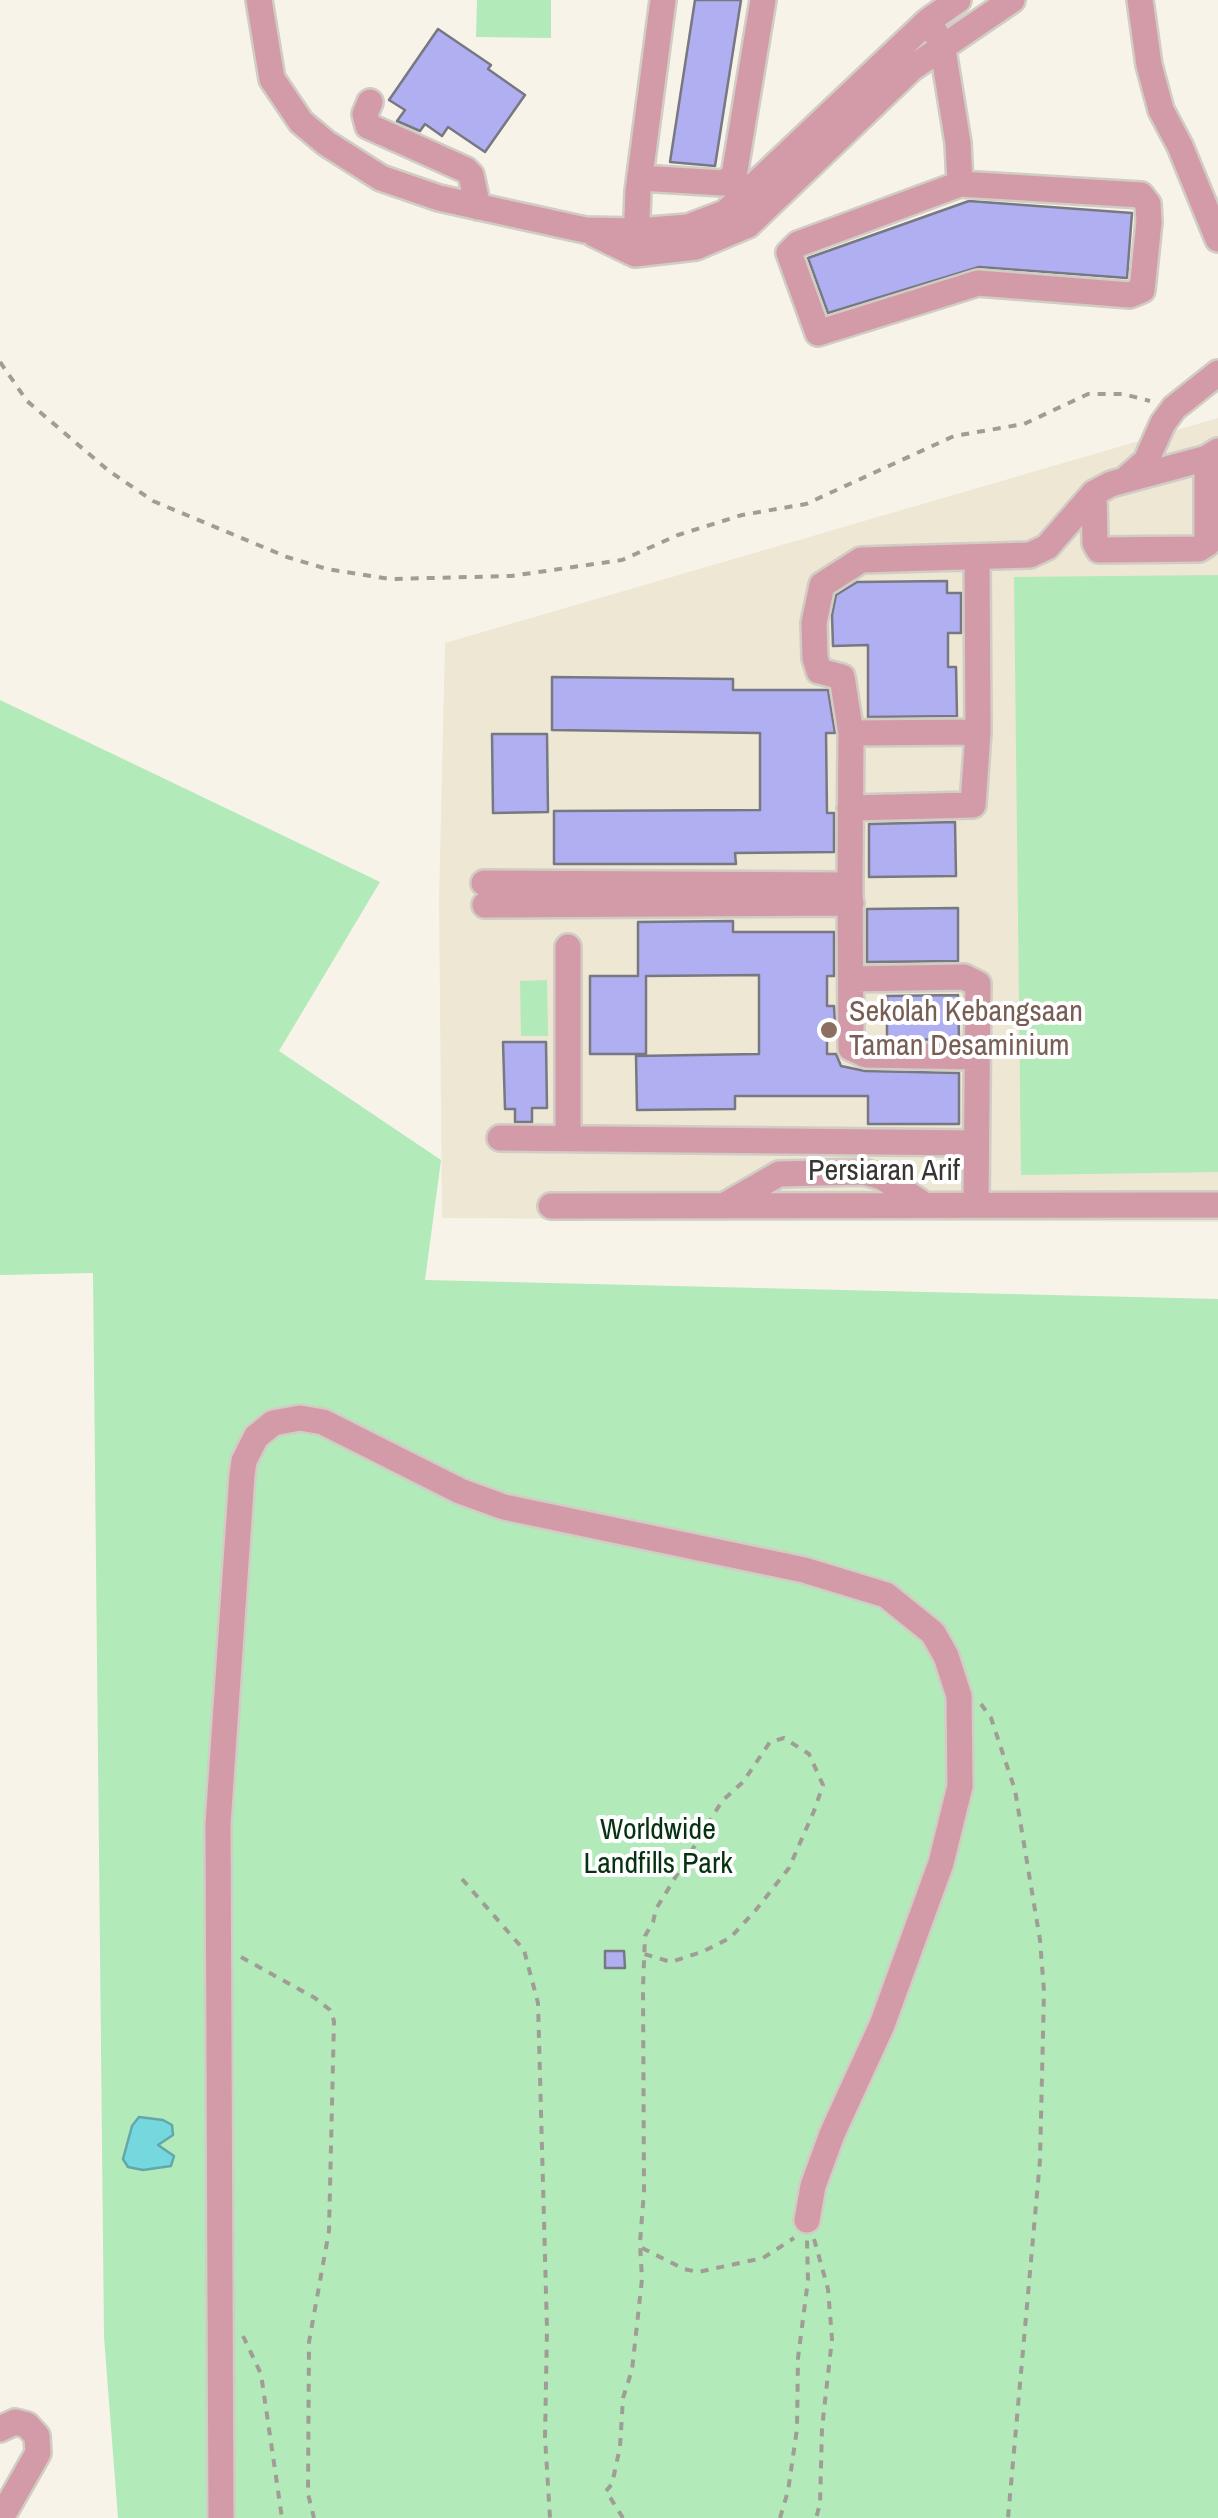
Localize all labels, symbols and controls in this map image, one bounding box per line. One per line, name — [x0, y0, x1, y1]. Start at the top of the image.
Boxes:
place label: Sekolah Kebangsaan Taman Desaminium — [849, 995, 1083, 1066]
marker: Sekolah Kebangsaan Taman Desaminium — [818, 1019, 840, 1041]
street label: Persiaran Arif — [808, 1154, 960, 1190]
park label: Worldwide Landfills Park — [583, 1813, 733, 1884]

